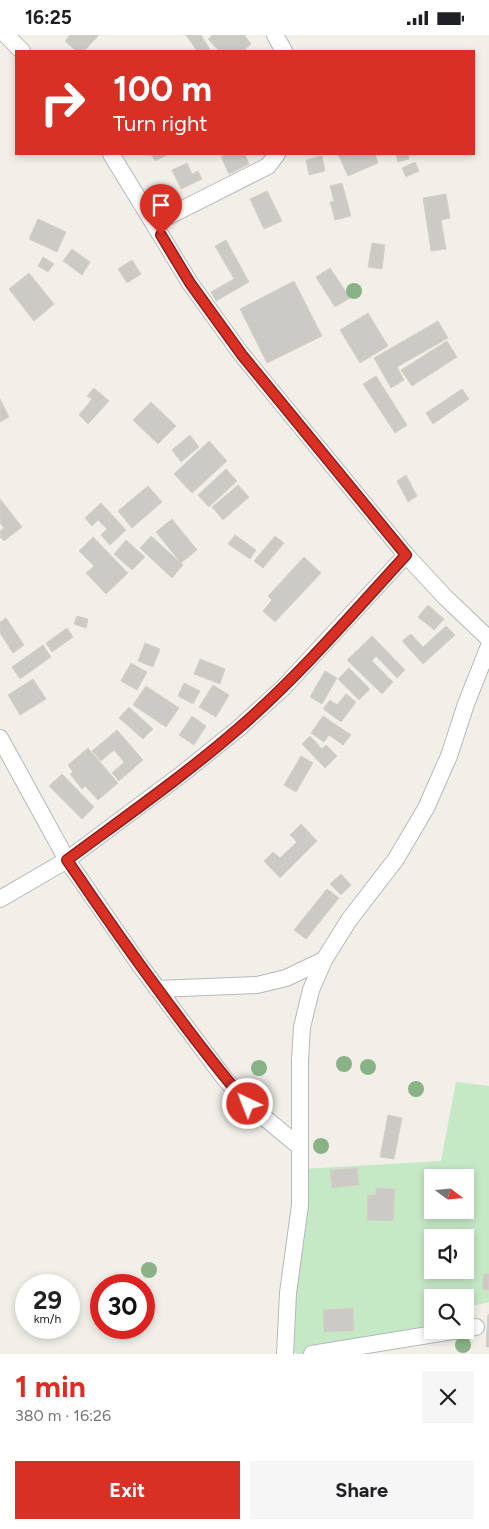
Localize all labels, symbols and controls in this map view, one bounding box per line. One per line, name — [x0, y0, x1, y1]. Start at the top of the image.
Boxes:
text: 16:25 — [25, 6, 72, 29]
text: 100 m — [113, 68, 212, 110]
icon: right — [30, 70, 95, 135]
text: Turn right — [113, 110, 208, 137]
pin — [140, 184, 182, 235]
icon: arrive — [147, 191, 175, 219]
position arrow — [221, 1077, 273, 1129]
north arrow — [424, 1169, 474, 1219]
map controls — [424, 1169, 474, 1339]
button: sound — [424, 1229, 474, 1279]
speed limit sign: 30 — [90, 1274, 155, 1339]
text: 29 — [33, 1285, 62, 1315]
button: search — [424, 1289, 474, 1339]
text: km/h — [34, 1312, 61, 1326]
text: 1 min — [15, 1368, 86, 1405]
button: close — [422, 1371, 474, 1423]
text: 380 m · 16:26 — [15, 1406, 111, 1425]
button: Exit — [15, 1461, 240, 1519]
button: Share — [250, 1461, 474, 1519]

